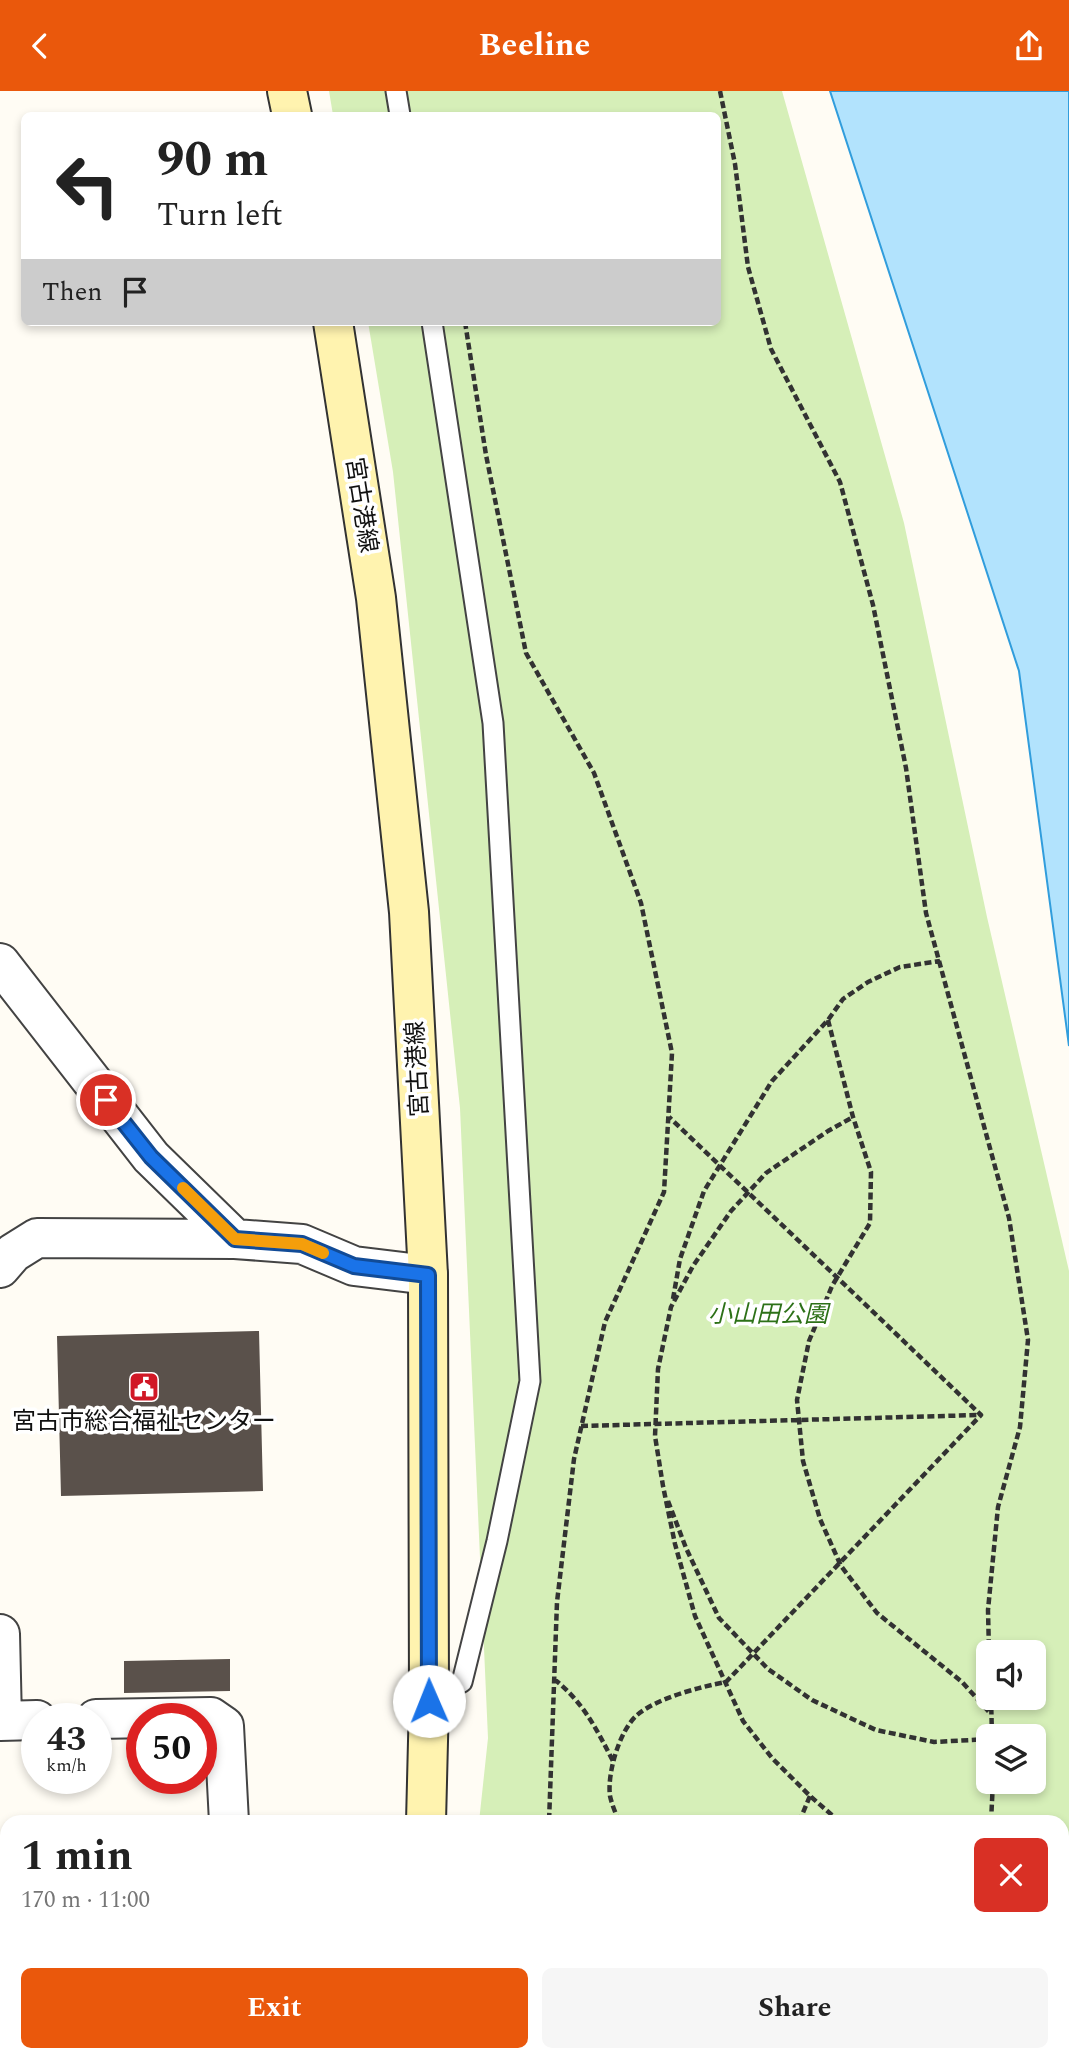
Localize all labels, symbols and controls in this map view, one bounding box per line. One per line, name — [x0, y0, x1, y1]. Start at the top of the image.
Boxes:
text: Beeline — [479, 21, 590, 70]
icon: back — [21, 27, 59, 65]
icon: share — [1010, 27, 1048, 65]
text: 90 m — [157, 123, 268, 198]
icon: left — [42, 140, 133, 231]
text: Turn left — [157, 191, 283, 240]
text: Then — [42, 272, 102, 312]
icon: arrive — [116, 273, 154, 311]
street label: 宮古港線 — [336, 455, 386, 555]
street label: 宮古港線 — [398, 1020, 438, 1118]
pin — [76, 1070, 136, 1130]
icon: arrive — [87, 1081, 125, 1119]
park label: 小山田公園 — [708, 1297, 831, 1333]
public building icon: 宮古市総合福祉センター — [127, 1370, 161, 1404]
place label: 宮古市総合福祉センター — [12, 1404, 276, 1440]
map controls — [976, 1640, 1046, 1794]
button: sound — [976, 1640, 1046, 1710]
position arrow — [392, 1664, 466, 1738]
speed limit sign: 50 — [126, 1703, 217, 1794]
text: 43 — [47, 1713, 86, 1766]
button: layers — [976, 1724, 1046, 1794]
text: km/h — [46, 1752, 87, 1779]
text: 1 min — [21, 1825, 133, 1888]
button: close — [974, 1838, 1048, 1912]
text: 170 m · 11:00 — [21, 1883, 150, 1918]
button: Exit — [21, 1968, 528, 2048]
button: Share — [542, 1968, 1048, 2048]

